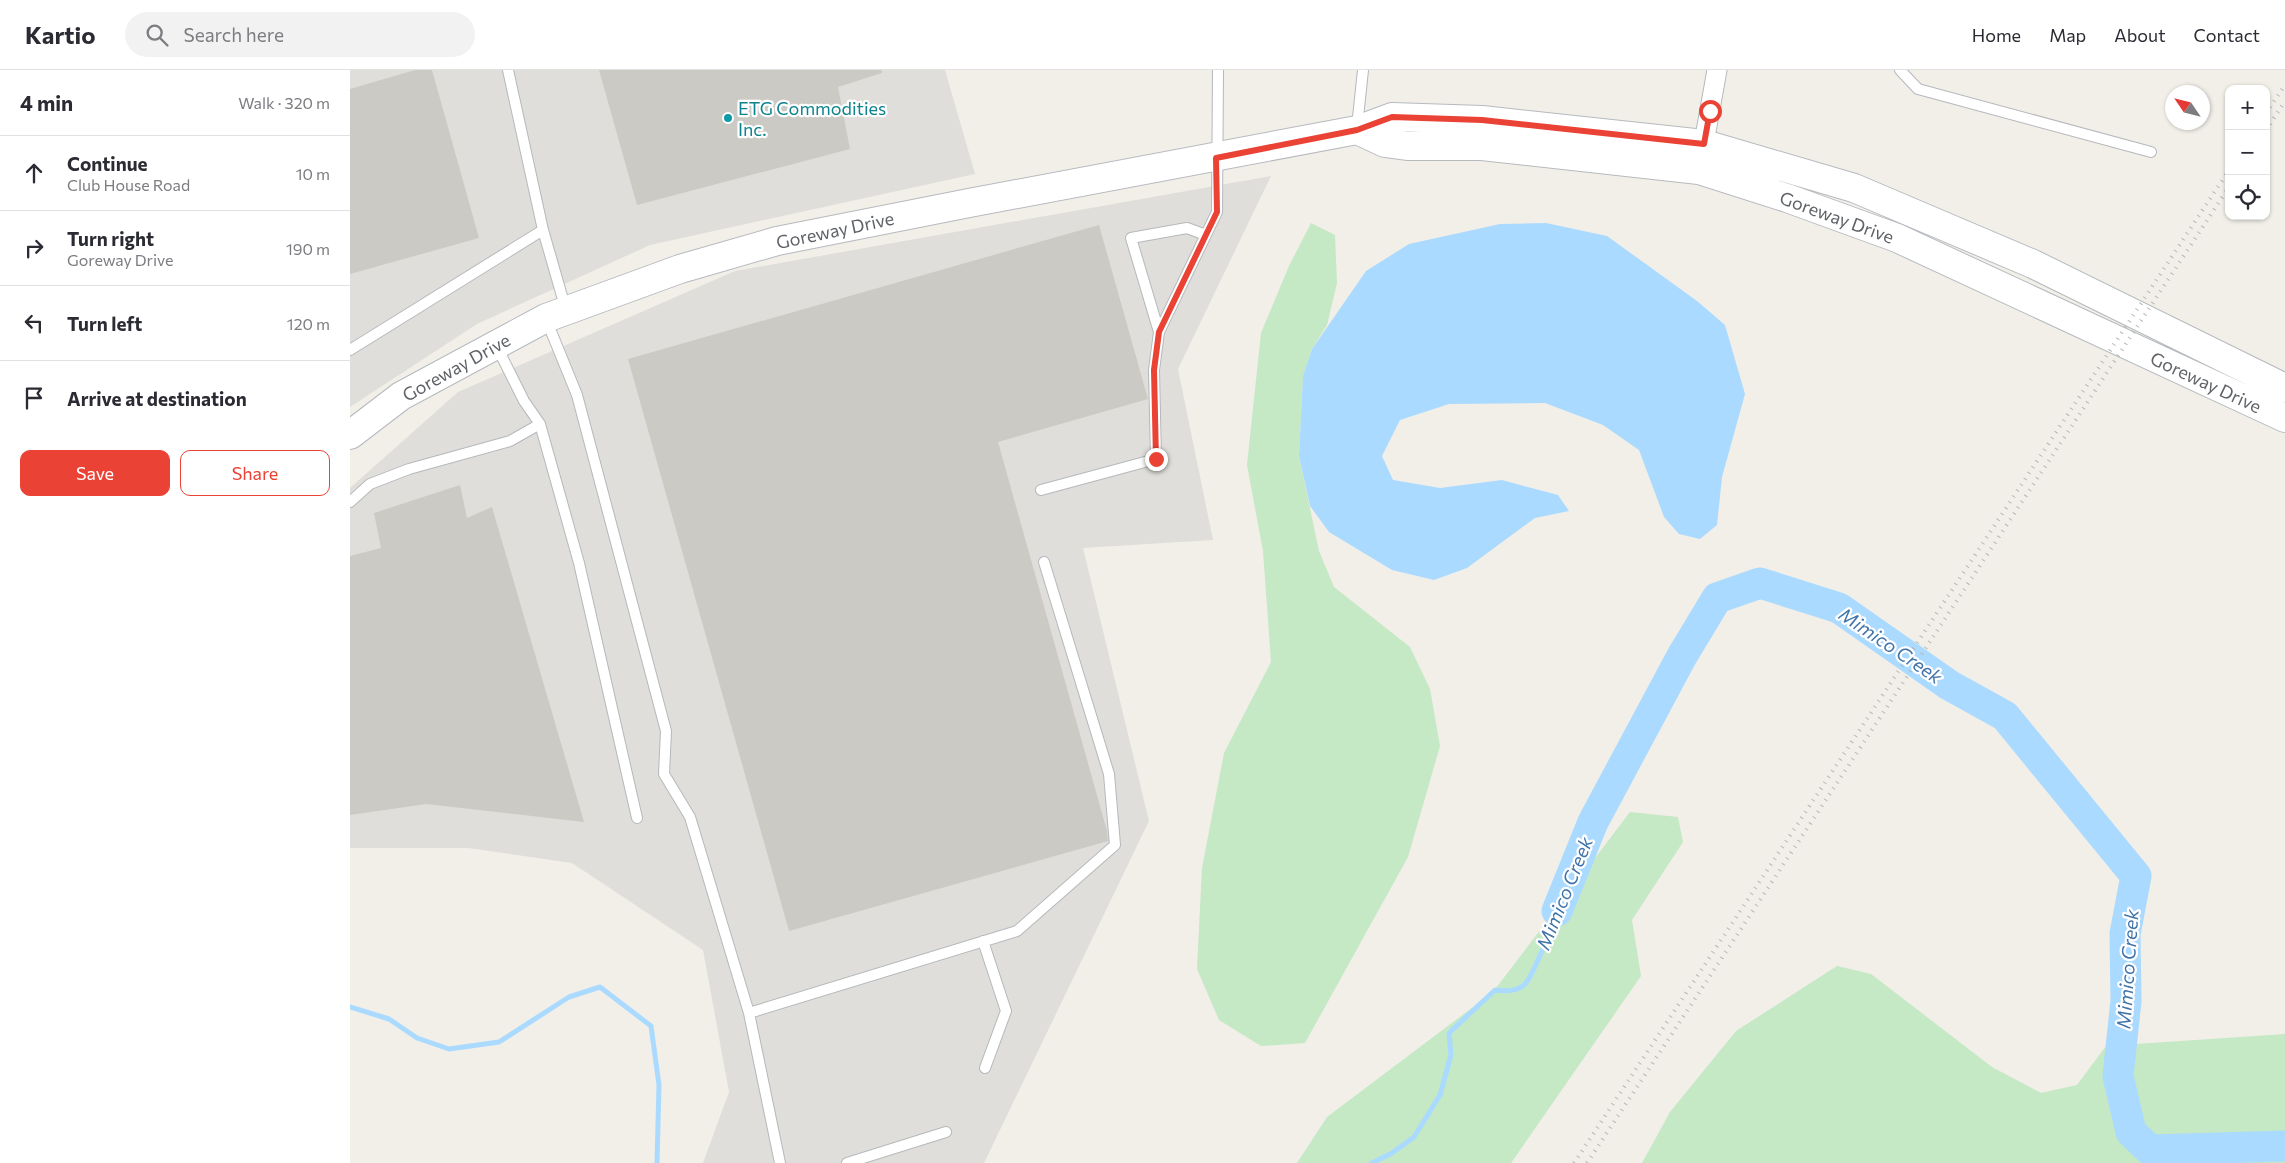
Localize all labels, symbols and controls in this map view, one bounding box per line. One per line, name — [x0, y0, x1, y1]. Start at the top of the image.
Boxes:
search box — [125, 12, 475, 57]
text: Kartio — [25, 20, 95, 49]
icon: search — [143, 21, 171, 49]
text: Search here — [183, 23, 284, 46]
text: Home — [1972, 24, 2021, 46]
text: Map — [2049, 24, 2086, 46]
text: About — [2114, 24, 2166, 46]
text: Contact — [2194, 24, 2260, 46]
north arrow — [2165, 85, 2210, 130]
map controls — [2225, 85, 2270, 220]
button: + — [2225, 85, 2270, 130]
text: 4 min — [20, 90, 73, 115]
text: Walk · 320 m — [238, 93, 330, 112]
place label: ETG Commodities Inc. — [738, 97, 886, 140]
route start — [1699, 100, 1722, 123]
marker: ETG Commodities Inc. — [722, 112, 734, 124]
button: − — [2225, 130, 2270, 175]
text: Continue — [67, 152, 147, 175]
icon: ahead — [20, 159, 48, 187]
text: 10 m — [296, 164, 330, 183]
text: Club House Road — [67, 175, 190, 194]
button: locate — [2225, 175, 2270, 220]
street label: Goreway Drive — [1777, 186, 1897, 248]
street label: Goreway Drive — [774, 207, 896, 253]
text: Turn right — [67, 227, 154, 250]
icon: right — [20, 234, 48, 262]
text: 190 m — [286, 239, 330, 258]
text: Goreway Drive — [67, 250, 173, 269]
icon: left — [20, 309, 48, 337]
text: Turn left — [67, 312, 142, 335]
text: 120 m — [287, 314, 330, 333]
street label: Goreway Drive — [398, 328, 514, 406]
street label: Goreway Drive — [2147, 347, 2265, 417]
icon: arrive — [20, 384, 48, 412]
text: Arrive at destination — [67, 387, 247, 410]
route end — [1145, 448, 1168, 471]
button: Save — [20, 450, 170, 496]
button: Share — [180, 450, 330, 496]
water label: Mimico Creek — [1835, 602, 1948, 688]
water label: Mimico Creek — [1531, 833, 1597, 953]
water label: Mimico Creek — [2111, 908, 2143, 1029]

